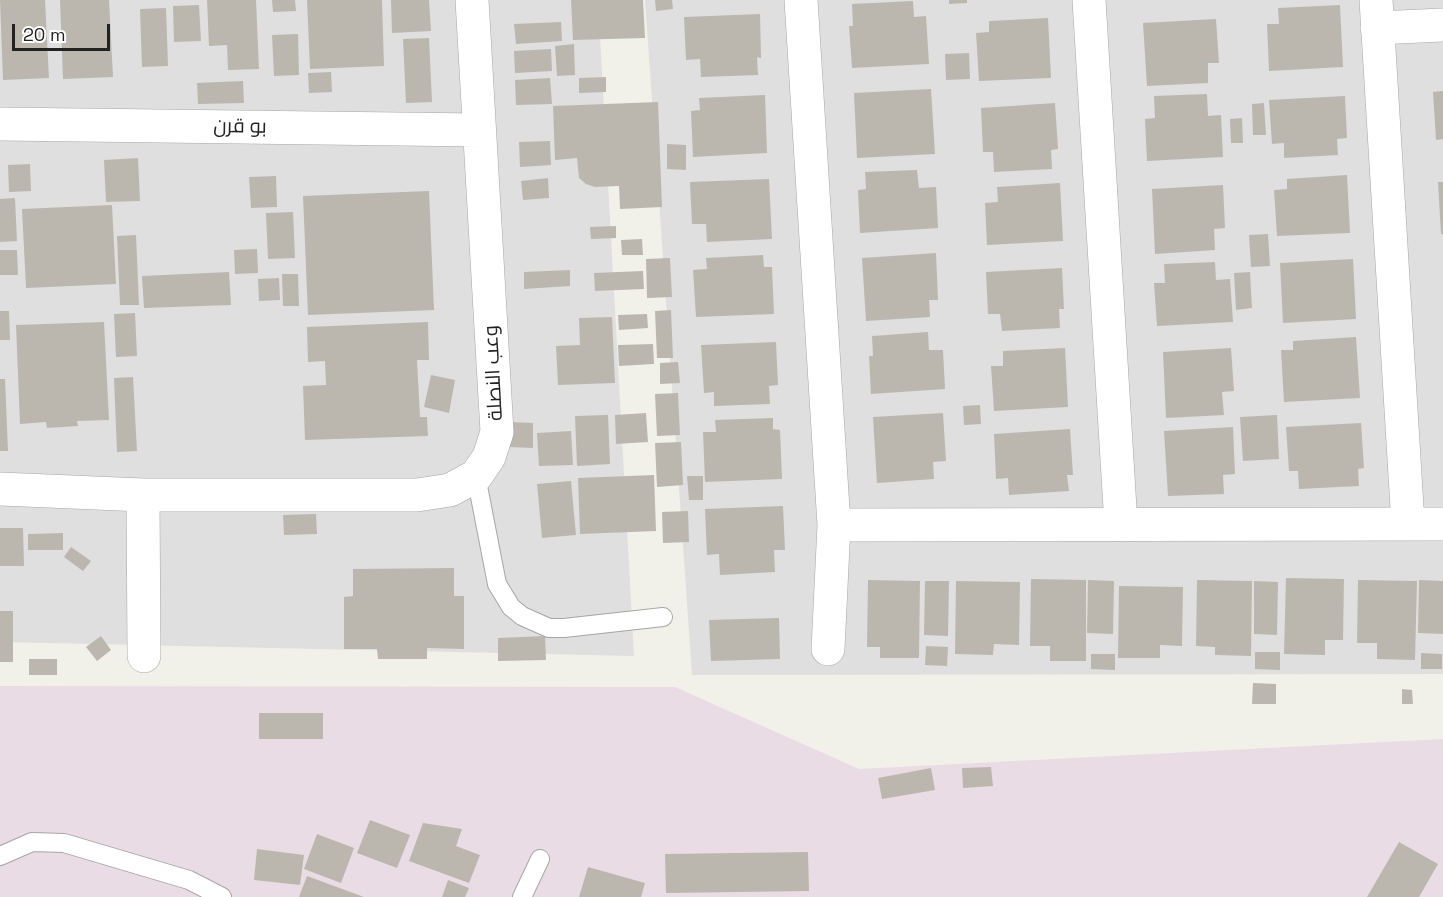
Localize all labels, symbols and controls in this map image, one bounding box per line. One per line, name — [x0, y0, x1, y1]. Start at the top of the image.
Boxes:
scale bar — [15, 12, 112, 50]
text: 20 m — [23, 23, 66, 46]
street label: بو قرن — [213, 115, 267, 139]
street label: وعب النصلة — [480, 325, 508, 421]

